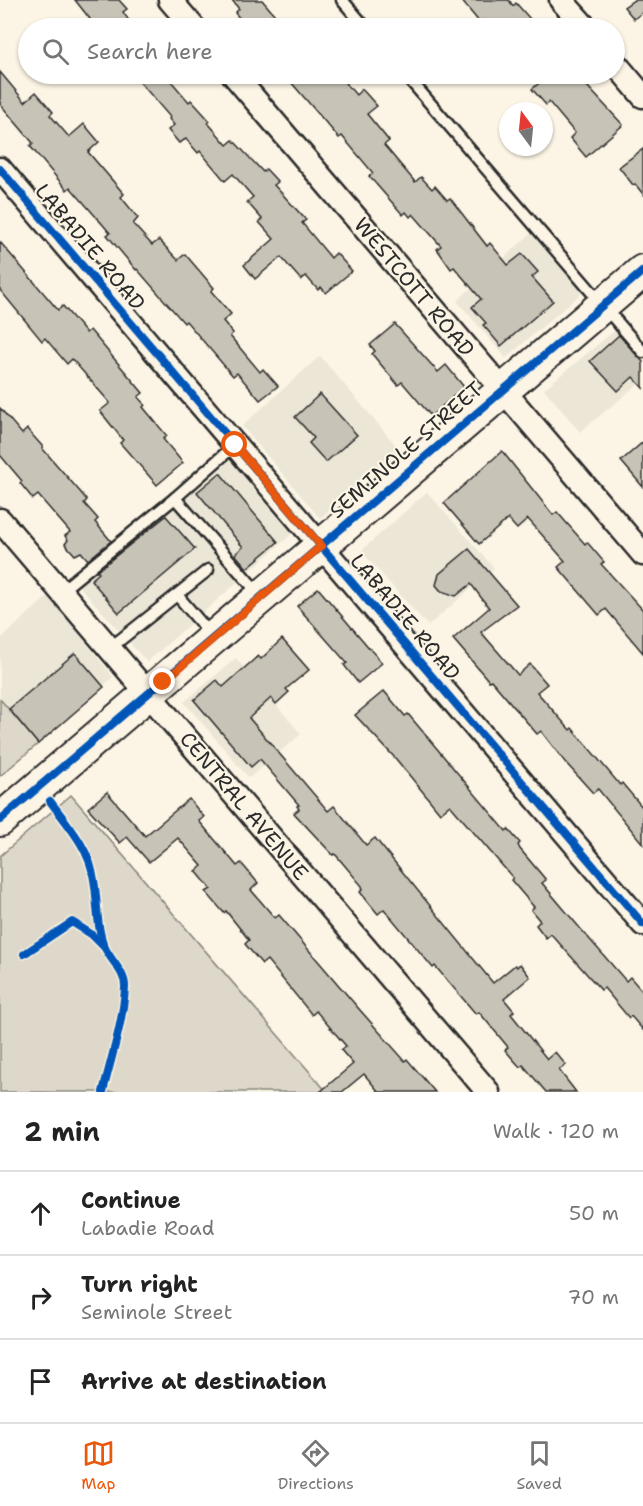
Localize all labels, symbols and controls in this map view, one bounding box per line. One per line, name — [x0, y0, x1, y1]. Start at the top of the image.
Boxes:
search box — [18, 18, 625, 84]
icon: search — [39, 35, 72, 68]
text: Search here — [87, 37, 213, 66]
north arrow — [499, 102, 553, 156]
street label: LABADIE ROAD — [29, 178, 151, 316]
street label: WESTCOTT ROAD — [347, 211, 481, 363]
street label: SEMINOLE STREET — [323, 375, 489, 525]
route start — [221, 431, 247, 457]
street label: LABADIE ROAD — [344, 548, 466, 686]
route end — [149, 668, 175, 694]
street label: CENTRAL AVENUE — [173, 726, 315, 886]
text: 2 min — [24, 1114, 100, 1149]
text: Walk · 120 m — [493, 1118, 619, 1144]
text: Continue — [81, 1186, 181, 1215]
icon: ahead — [24, 1197, 57, 1230]
text: 50 m — [569, 1200, 619, 1226]
text: Labadie Road — [81, 1215, 214, 1241]
text: Turn right — [81, 1270, 198, 1299]
icon: right — [24, 1281, 57, 1314]
text: 70 m — [567, 1284, 619, 1310]
text: Seminole Street — [81, 1299, 232, 1325]
icon: arrive — [24, 1365, 57, 1398]
text: Arrive at destination — [81, 1367, 327, 1396]
tab: Map — [81, 1437, 115, 1494]
tab: Directions — [278, 1437, 354, 1494]
tab: Saved — [516, 1437, 562, 1494]

